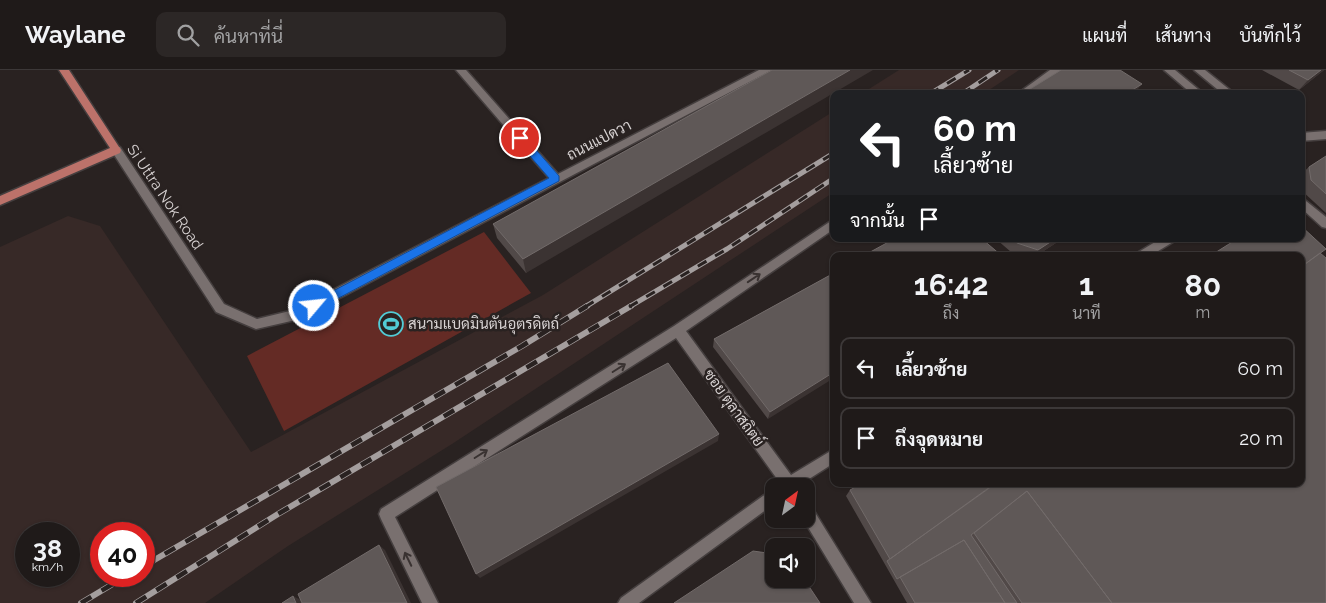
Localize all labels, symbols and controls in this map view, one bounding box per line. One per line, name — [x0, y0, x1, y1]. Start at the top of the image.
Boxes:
search box — [156, 12, 506, 57]
text: Waylane — [25, 20, 126, 49]
icon: search — [174, 21, 202, 49]
text: ค้นหาที่นี่ — [214, 25, 283, 47]
text: แผนที่ — [1082, 25, 1127, 46]
text: เส้นทาง — [1155, 25, 1211, 46]
text: บันทึกไว้ — [1239, 25, 1301, 46]
text: 60 m — [933, 108, 1017, 149]
icon: left — [850, 110, 915, 175]
street label: ถนนแปดวา — [564, 116, 634, 164]
pin — [499, 117, 541, 159]
icon: arrive — [506, 124, 534, 152]
street label: Si Uttra Nok Road — [123, 141, 207, 253]
text: เลี้ยวซ้าย — [933, 152, 1013, 178]
icon: arrive — [915, 205, 943, 233]
text: จากนั้น — [850, 209, 905, 231]
text: 16:42 — [914, 267, 988, 302]
text: 1 — [1079, 267, 1094, 302]
text: 80 — [1185, 268, 1221, 303]
one-way arrow — [747, 273, 761, 283]
position arrow — [287, 279, 339, 331]
text: m — [1195, 303, 1210, 322]
text: ถึง — [943, 304, 959, 323]
text: นาที — [1072, 304, 1101, 323]
sports icon: สนามแบดมินตันอุตรดิตถ์ — [378, 311, 404, 337]
place label: สนามแบดมินตันอุตรดิตถ์ — [408, 314, 559, 335]
icon: left — [852, 354, 880, 382]
text: 60 m — [1238, 357, 1283, 379]
text: เลี้ยวซ้าย — [895, 358, 967, 380]
one-way arrow — [611, 362, 625, 372]
street label: ซอย ตุลาสถิตย์ — [698, 365, 769, 451]
icon: arrive — [852, 424, 880, 452]
text: 20 m — [1239, 427, 1283, 449]
text: ถึงจุดหมาย — [895, 428, 983, 450]
one-way arrow — [474, 449, 488, 460]
north arrow — [765, 478, 815, 528]
map controls — [765, 478, 815, 588]
speed limit sign: 40 — [90, 522, 155, 587]
text: 38 — [33, 533, 62, 563]
button: sound — [765, 538, 815, 588]
one-way arrow — [403, 552, 413, 567]
text: km/h — [32, 560, 63, 574]

